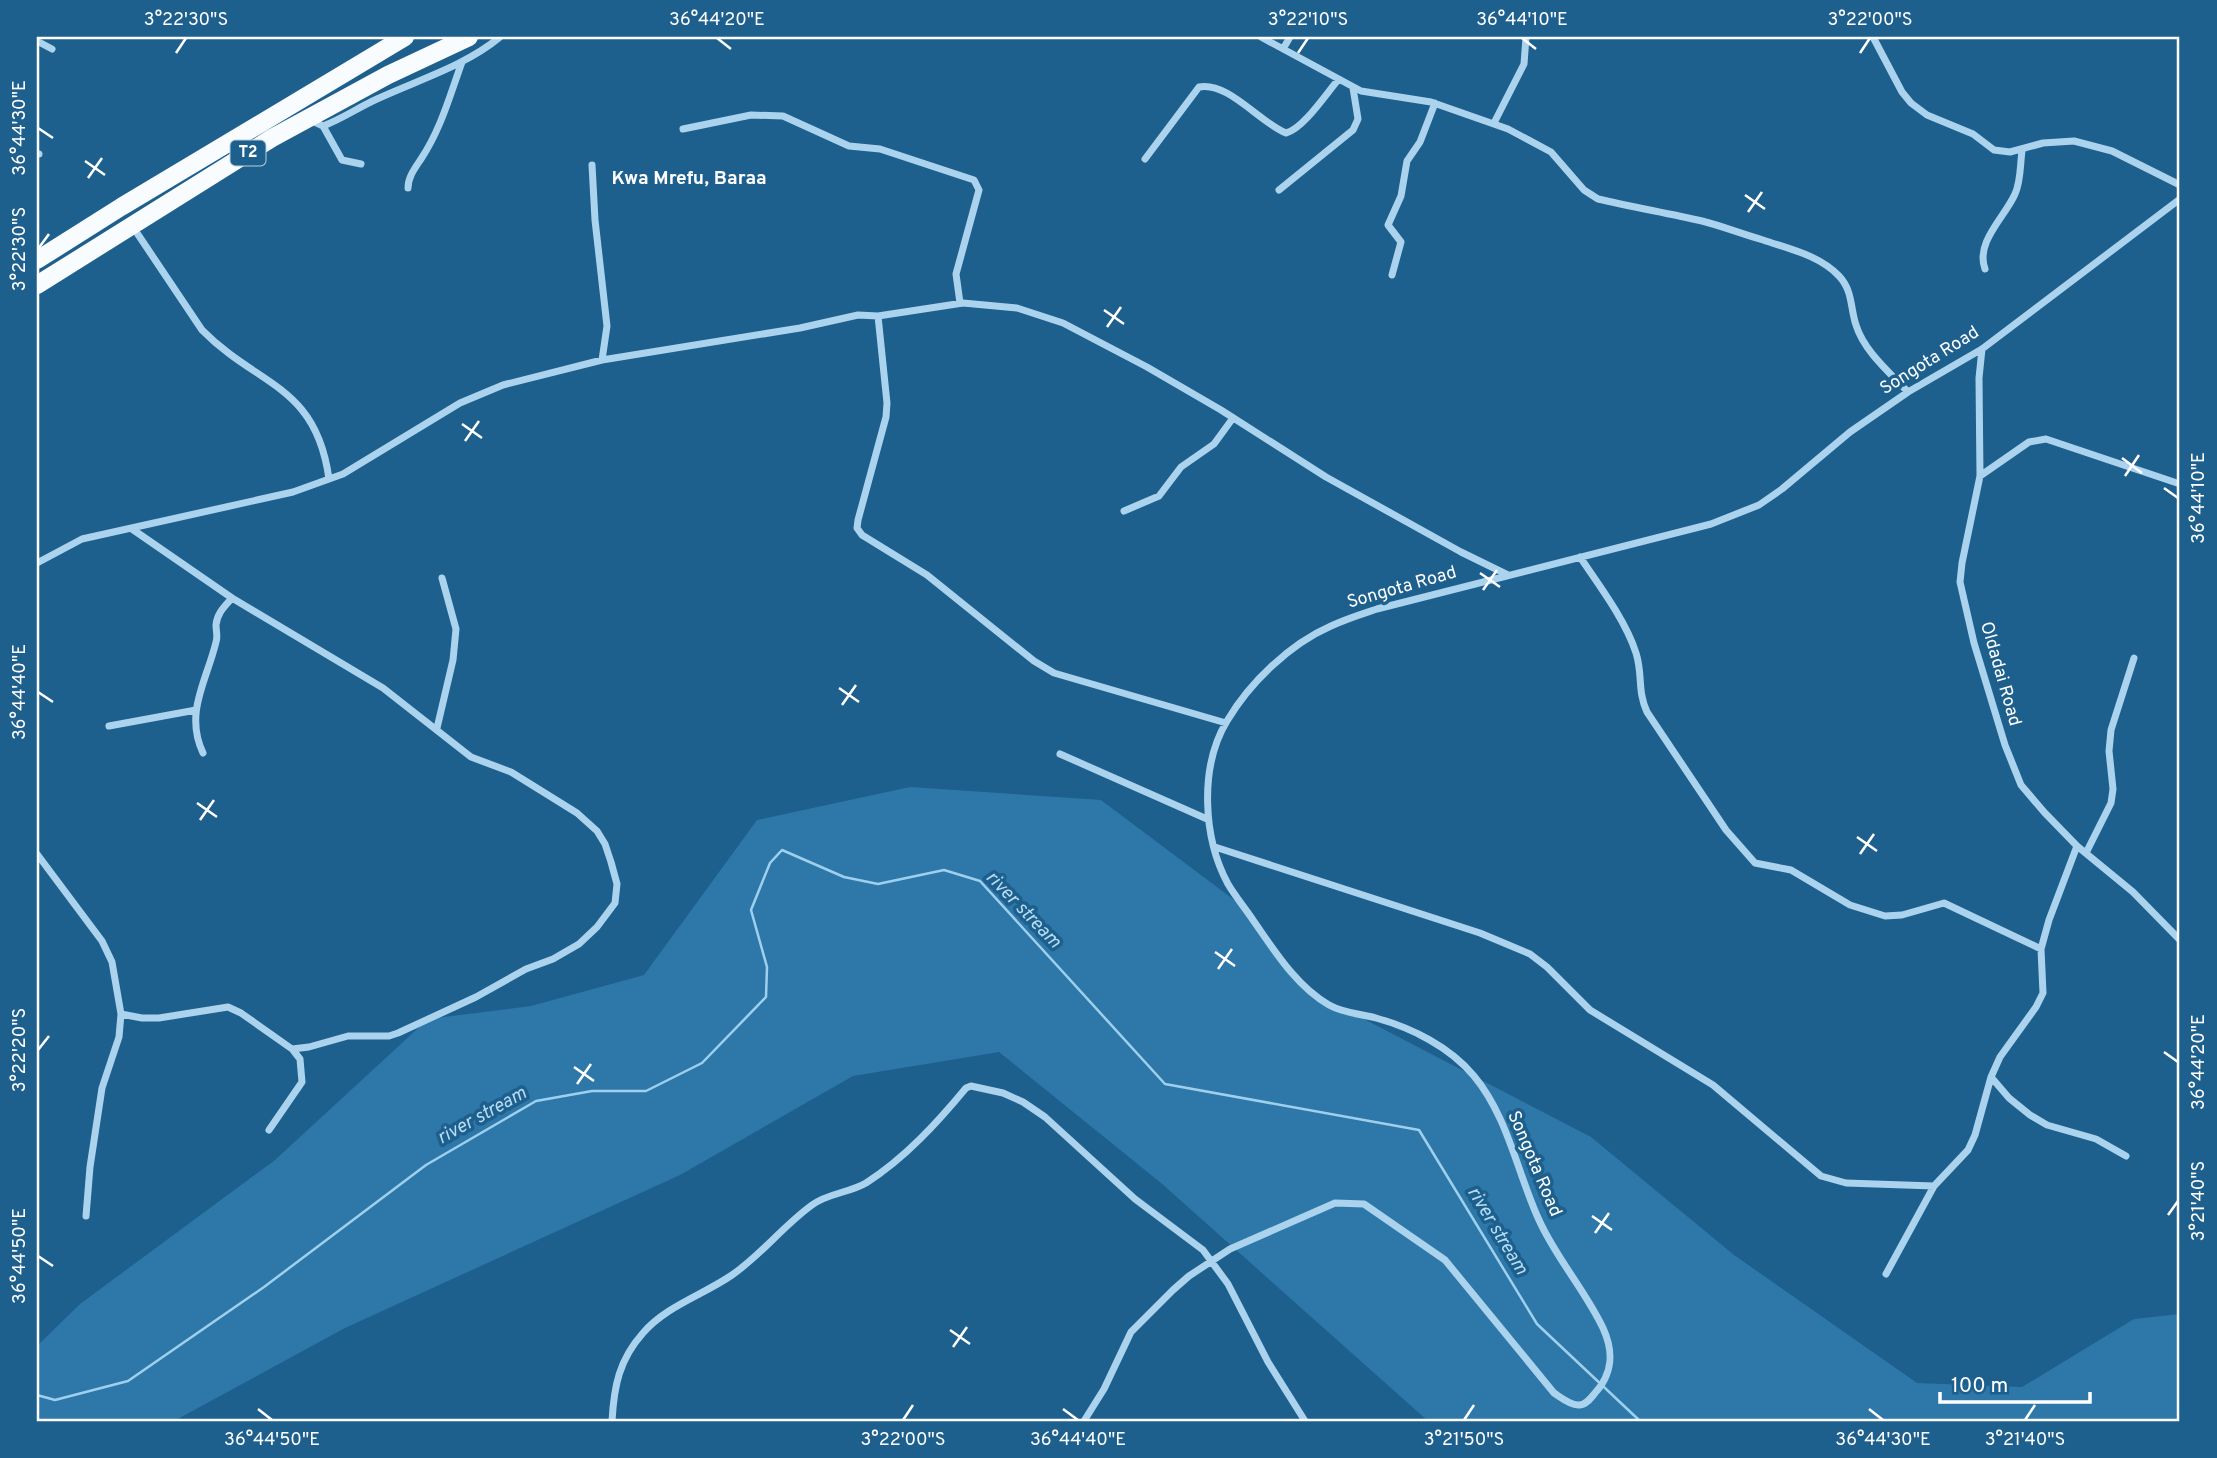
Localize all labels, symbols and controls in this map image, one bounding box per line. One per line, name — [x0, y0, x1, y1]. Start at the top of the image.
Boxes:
text: 3°22'30"S — [144, 9, 228, 32]
text: 36°44'20"E — [669, 9, 765, 32]
text: 3°22'10"S — [1268, 9, 1348, 32]
text: 36°44'10"E — [1476, 9, 1568, 32]
text: 3°22'00"S — [1827, 9, 1913, 32]
text: 36°44'30"E — [9, 80, 32, 176]
road number: T2 — [230, 140, 266, 166]
district label: Kwa Mrefu, Baraa — [611, 167, 767, 191]
text: 3°22'30"S — [9, 207, 32, 291]
street label: Songota Road — [1876, 321, 1984, 401]
text: 36°44'10"E — [2188, 452, 2211, 544]
street label: Songota Road — [1345, 561, 1459, 615]
street label: Oldadai Road — [1974, 619, 2026, 729]
text: 36°44'40"E — [9, 644, 32, 740]
water label: river stream — [980, 866, 1066, 954]
text: 3°22'20"S — [9, 1008, 32, 1092]
text: 36°44'20"E — [2188, 1014, 2211, 1110]
water label: river stream — [433, 1081, 531, 1150]
street label: Songota Road — [1501, 1108, 1567, 1220]
text: 3°21'40"S — [2188, 1161, 2211, 1241]
water label: river stream — [1461, 1183, 1533, 1280]
text: 36°44'50"E — [9, 1208, 32, 1304]
scale bar — [1940, 1360, 2091, 1404]
text: 100 m — [1951, 1373, 2008, 1400]
text: 36°44'50"E — [224, 1429, 320, 1452]
text: 3°22'00"S — [860, 1429, 946, 1452]
text: 36°44'40"E — [1030, 1429, 1126, 1452]
text: 3°21'50"S — [1424, 1429, 1504, 1452]
text: 36°44'30"E — [1835, 1429, 1931, 1452]
text: 3°21'40"S — [1985, 1429, 2065, 1452]

